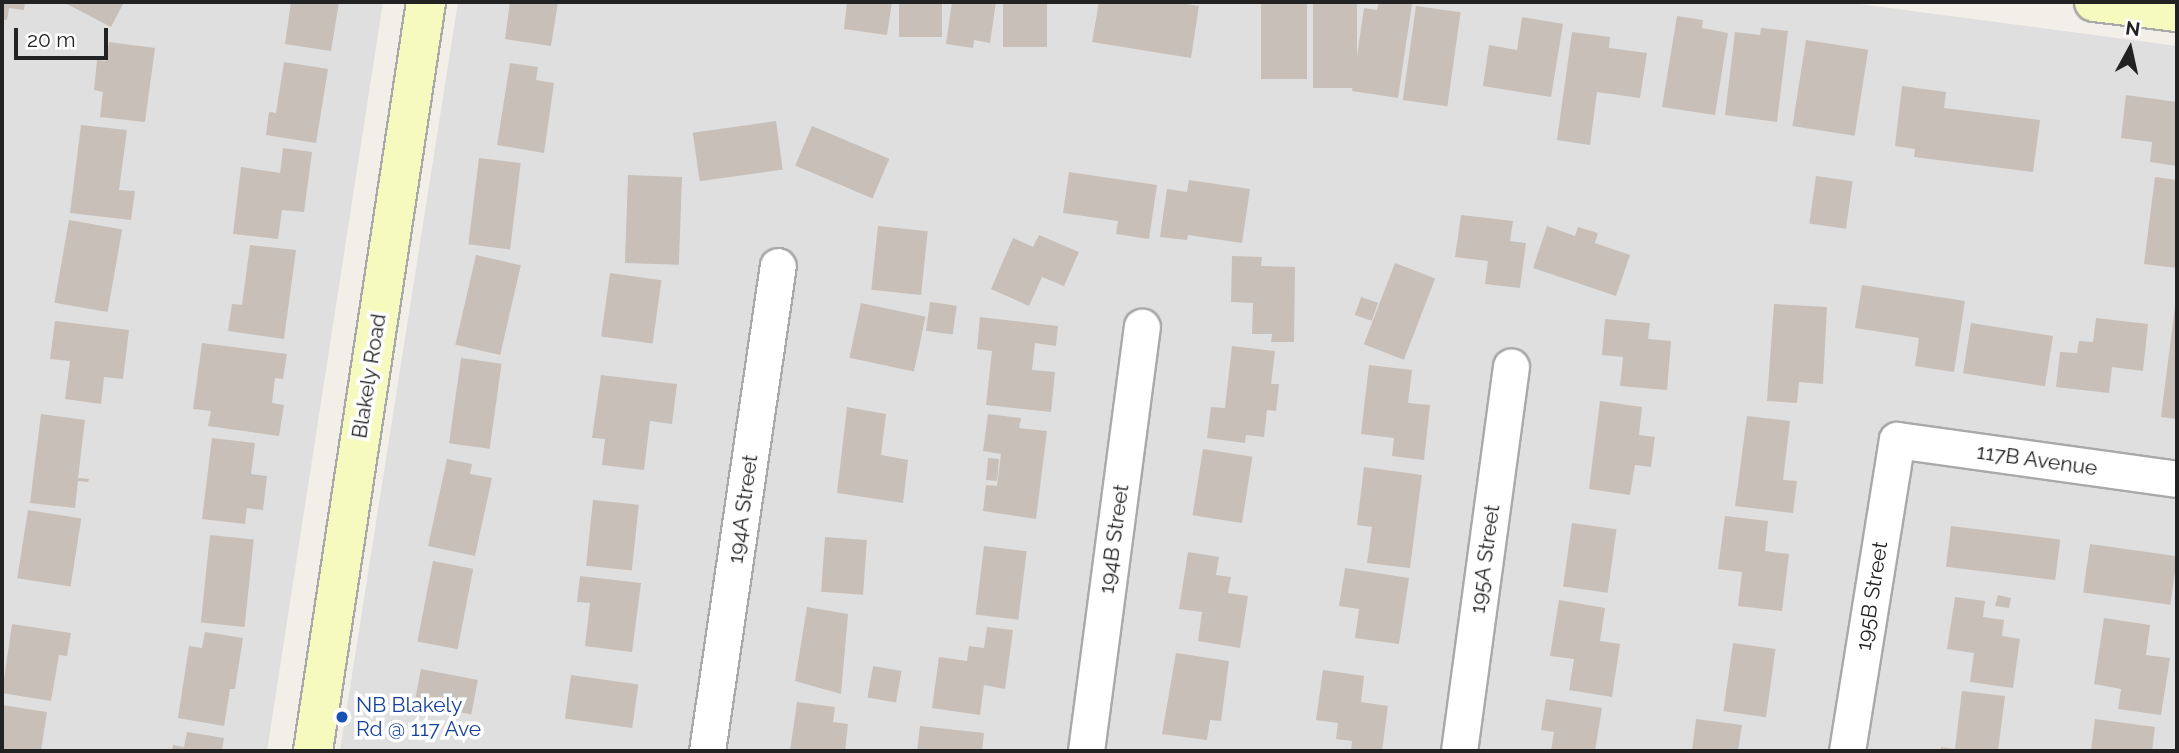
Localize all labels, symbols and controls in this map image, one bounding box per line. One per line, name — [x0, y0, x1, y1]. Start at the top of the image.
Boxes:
scale bar — [18, 14, 112, 58]
north arrow — [2095, 14, 2165, 84]
text: N — [2124, 16, 2142, 40]
text: 20 m — [27, 27, 75, 52]
street label: Blakely Road — [347, 312, 391, 440]
street label: 117B Avenue — [1975, 439, 2099, 481]
street label: 194A Street — [723, 453, 763, 565]
street label: 194B Street — [1094, 483, 1134, 595]
street label: 195A Street — [1465, 503, 1505, 615]
street label: 195B Street — [1851, 540, 1893, 652]
place label: NB Blakely Rd @ 117 Ave — [356, 692, 482, 742]
marker: NB Blakely Rd @ 117 Ave — [334, 709, 350, 725]

